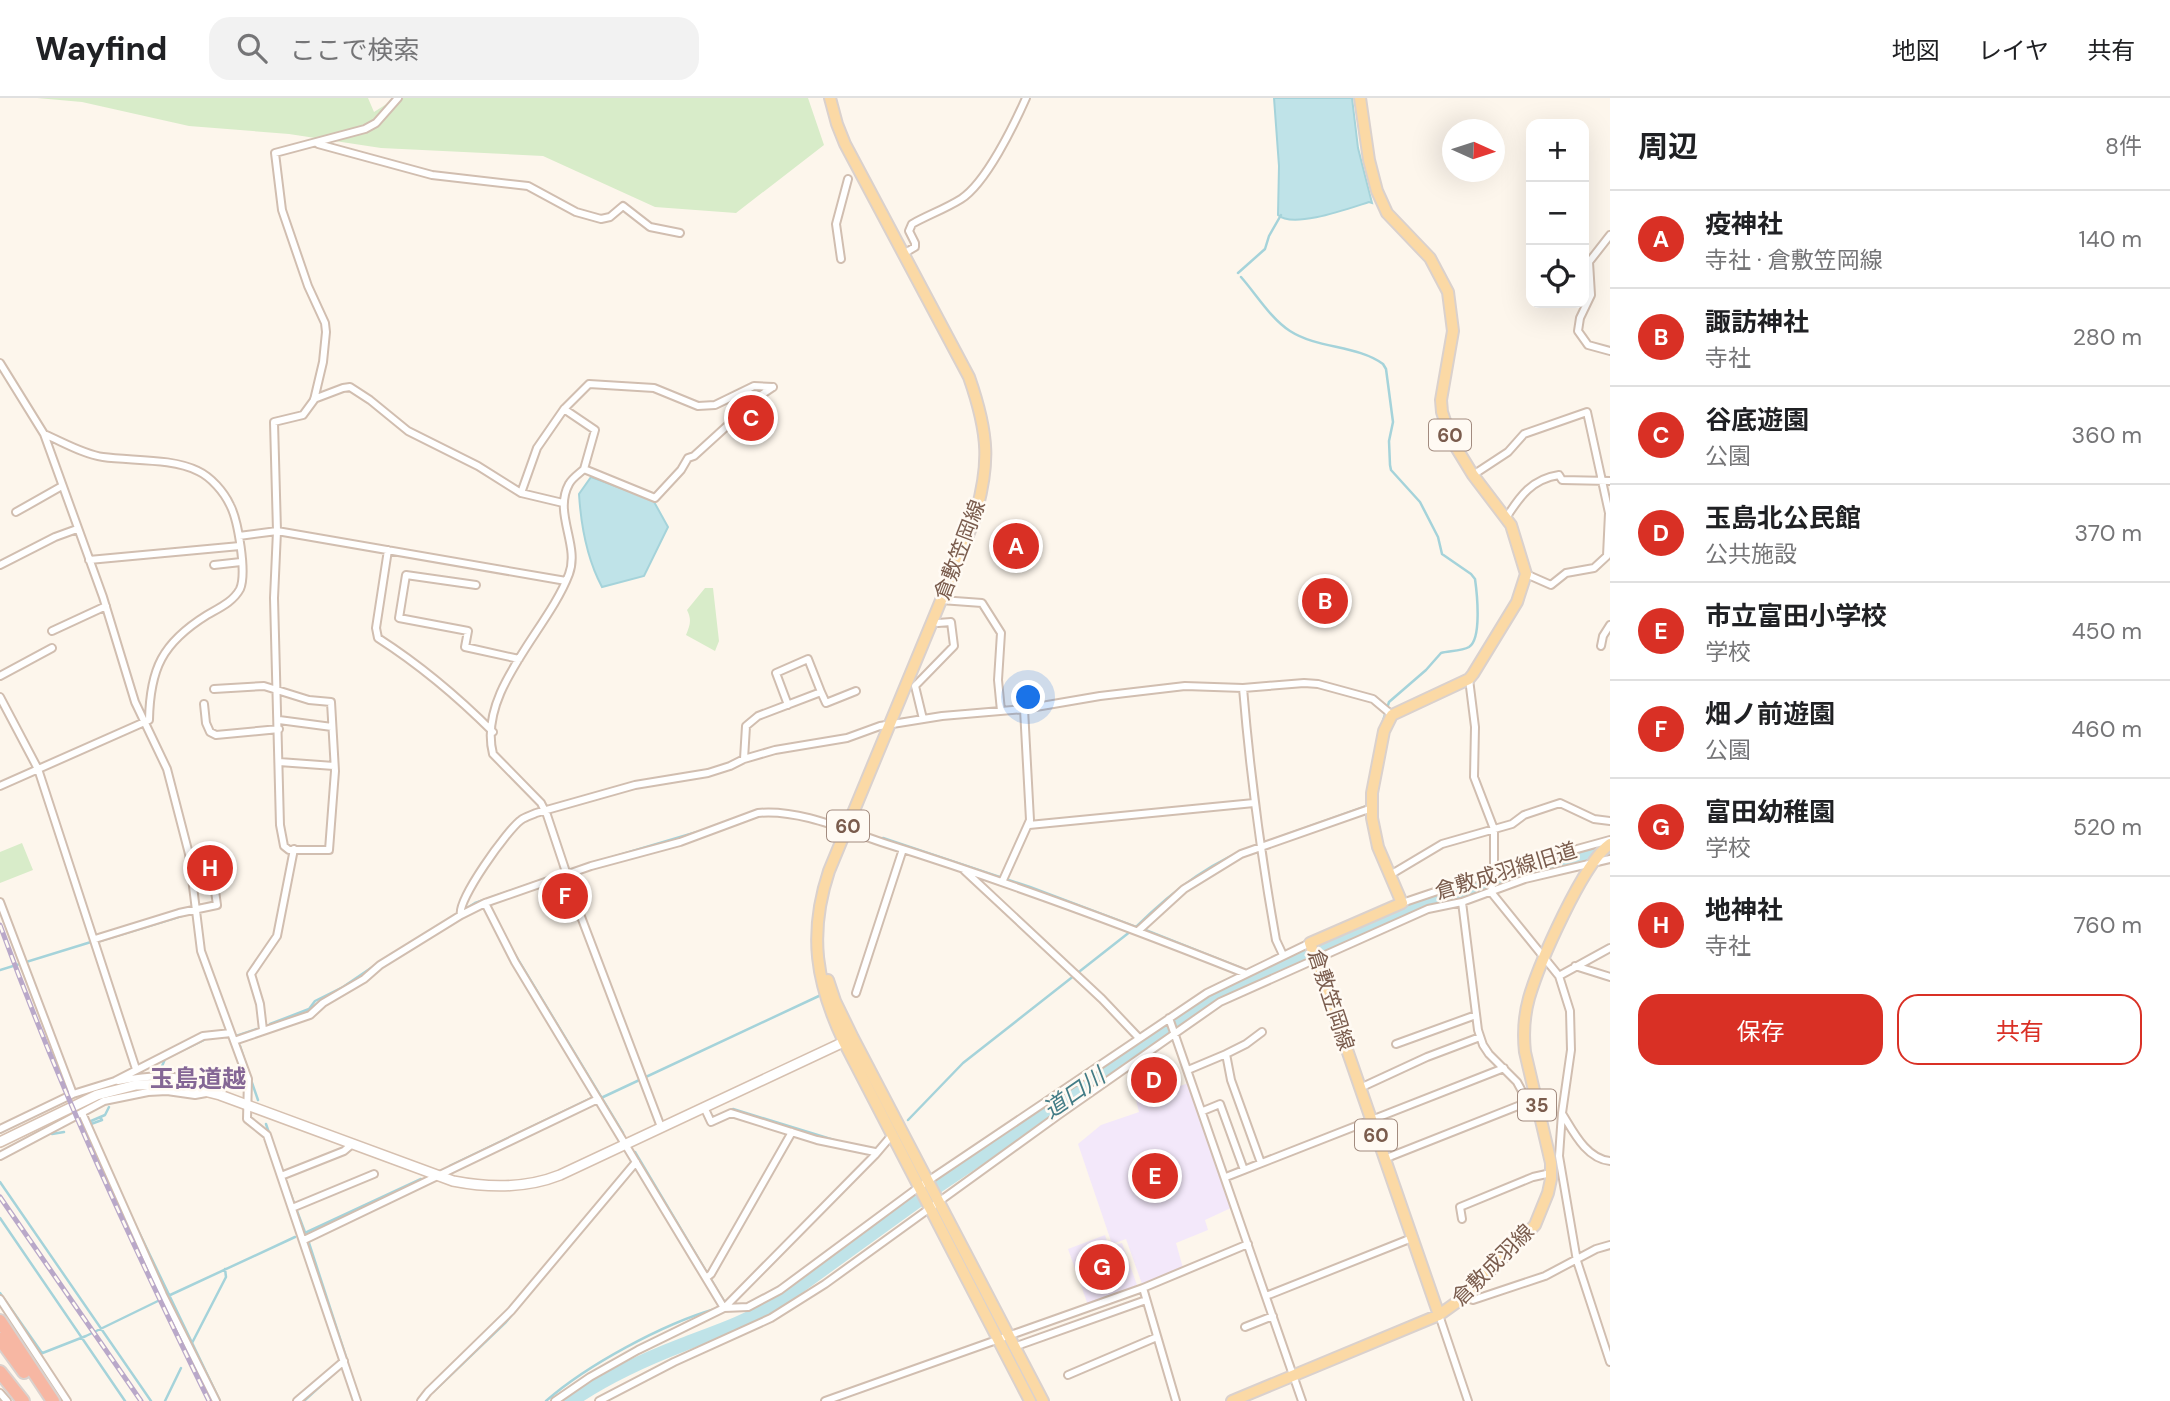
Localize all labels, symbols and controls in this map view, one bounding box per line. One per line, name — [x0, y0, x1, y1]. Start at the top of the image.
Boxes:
search box — [209, 17, 699, 80]
text: Wayfind — [35, 27, 167, 70]
icon: search — [233, 29, 271, 67]
text: ここで検索 — [289, 33, 419, 67]
text: 地図 — [1892, 35, 1940, 66]
text: レイヤ — [1978, 35, 2049, 66]
text: 共有 — [2087, 35, 2135, 66]
north arrow — [1442, 119, 1505, 182]
map controls — [1526, 119, 1589, 308]
button: + — [1526, 119, 1589, 182]
text: 周辺 — [1638, 127, 1698, 166]
text: 8件 — [2105, 131, 2142, 161]
button: − — [1526, 182, 1589, 245]
text: 疫神社 — [1705, 207, 1783, 241]
text: A — [1653, 224, 1669, 254]
text: 140 m — [2079, 224, 2142, 254]
button: locate — [1526, 245, 1589, 308]
text: 寺社 · 倉敷笠岡線 — [1705, 245, 1883, 275]
text: 諏訪神社 — [1705, 305, 1809, 339]
text: B — [1654, 322, 1668, 352]
text: 280 m — [2073, 322, 2142, 352]
text: 寺社 — [1705, 343, 1751, 373]
pin: C — [728, 392, 774, 444]
text: 谷底遊園 — [1705, 403, 1809, 437]
road number: 60 — [1429, 420, 1471, 450]
text: C — [1653, 420, 1669, 450]
text: 360 m — [2072, 420, 2142, 450]
text: 公園 — [1705, 441, 1751, 471]
street label: 倉敷笠岡線 — [928, 496, 992, 604]
text: 玉島北公民館 — [1705, 501, 1861, 535]
text: D — [1653, 518, 1669, 548]
text: 370 m — [2074, 518, 2142, 548]
pin: A — [993, 520, 1039, 572]
text: 公共施設 — [1705, 539, 1797, 569]
pin: B — [1302, 575, 1348, 627]
text: 市立富田小学校 — [1705, 599, 1887, 633]
text: E — [1654, 616, 1668, 646]
text: 450 m — [2072, 616, 2142, 646]
text: 学校 — [1705, 637, 1751, 667]
your location — [1011, 680, 1045, 714]
text: 畑ノ前遊園 — [1705, 697, 1835, 731]
text: F — [1655, 714, 1667, 744]
text: 460 m — [2071, 714, 2142, 744]
text: 公園 — [1705, 735, 1751, 765]
text: 富田幼稚園 — [1705, 795, 1835, 829]
road number: 60 — [827, 810, 869, 842]
text: G — [1652, 812, 1670, 842]
text: 520 m — [2073, 812, 2142, 842]
text: 学校 — [1705, 833, 1751, 863]
street label: 倉敷成羽線旧道 — [1432, 836, 1580, 906]
pin: H — [187, 842, 233, 894]
pin: F — [542, 870, 588, 922]
text: 地神社 — [1705, 893, 1783, 927]
text: H — [1653, 910, 1669, 940]
text: 760 m — [2074, 910, 2142, 940]
text: 寺社 — [1705, 931, 1751, 961]
street label: 倉敷笠岡線 — [1301, 946, 1361, 1054]
button: 保存 — [1638, 994, 1883, 1065]
button: 共有 — [1897, 994, 2142, 1065]
pin: D — [1131, 1054, 1177, 1106]
water label: 道口川 — [1037, 1059, 1113, 1125]
district label: 玉島道越 — [150, 1063, 246, 1094]
road number: 35 — [1518, 1090, 1556, 1121]
road number: 60 — [1355, 1119, 1397, 1150]
pin: E — [1132, 1150, 1178, 1202]
street label: 倉敷成羽線 — [1446, 1218, 1540, 1312]
pin: G — [1079, 1241, 1125, 1293]

